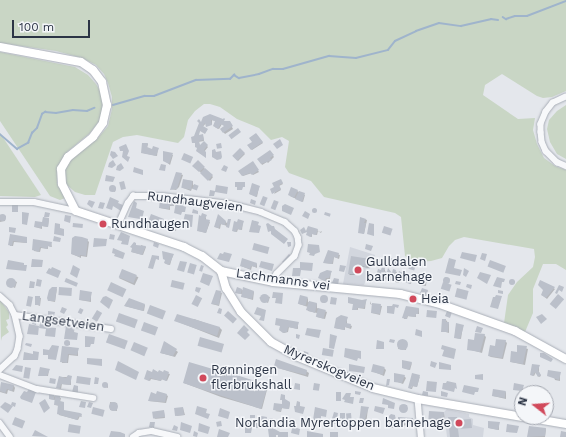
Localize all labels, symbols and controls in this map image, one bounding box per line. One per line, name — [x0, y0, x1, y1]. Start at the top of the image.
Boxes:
scale bar — [14, 12, 92, 38]
text: 100 m — [19, 20, 54, 34]
street label: Rundhaugveien — [146, 188, 244, 216]
place label: Rundhaugen — [111, 216, 190, 232]
marker: Rundhaugen — [98, 219, 108, 229]
place label: Gulldalen barnehage — [366, 255, 432, 286]
marker: Gulldalen barnehage — [353, 265, 363, 275]
street label: Lachmanns vei — [235, 266, 331, 294]
place label: Heia — [421, 291, 449, 307]
marker: Heia — [408, 294, 418, 304]
street label: Langsetveien — [21, 309, 105, 335]
street label: Myrerskogveien — [281, 342, 377, 394]
place label: Rønningen flerbrukshall — [211, 363, 292, 394]
marker: Rønningen flerbrukshall — [198, 373, 208, 383]
north arrow — [514, 385, 554, 425]
text: N — [516, 396, 530, 407]
place label: Norlandia Myrertoppen barnehage — [235, 415, 451, 431]
marker: Norlandia Myrertoppen barnehage — [454, 418, 464, 428]

